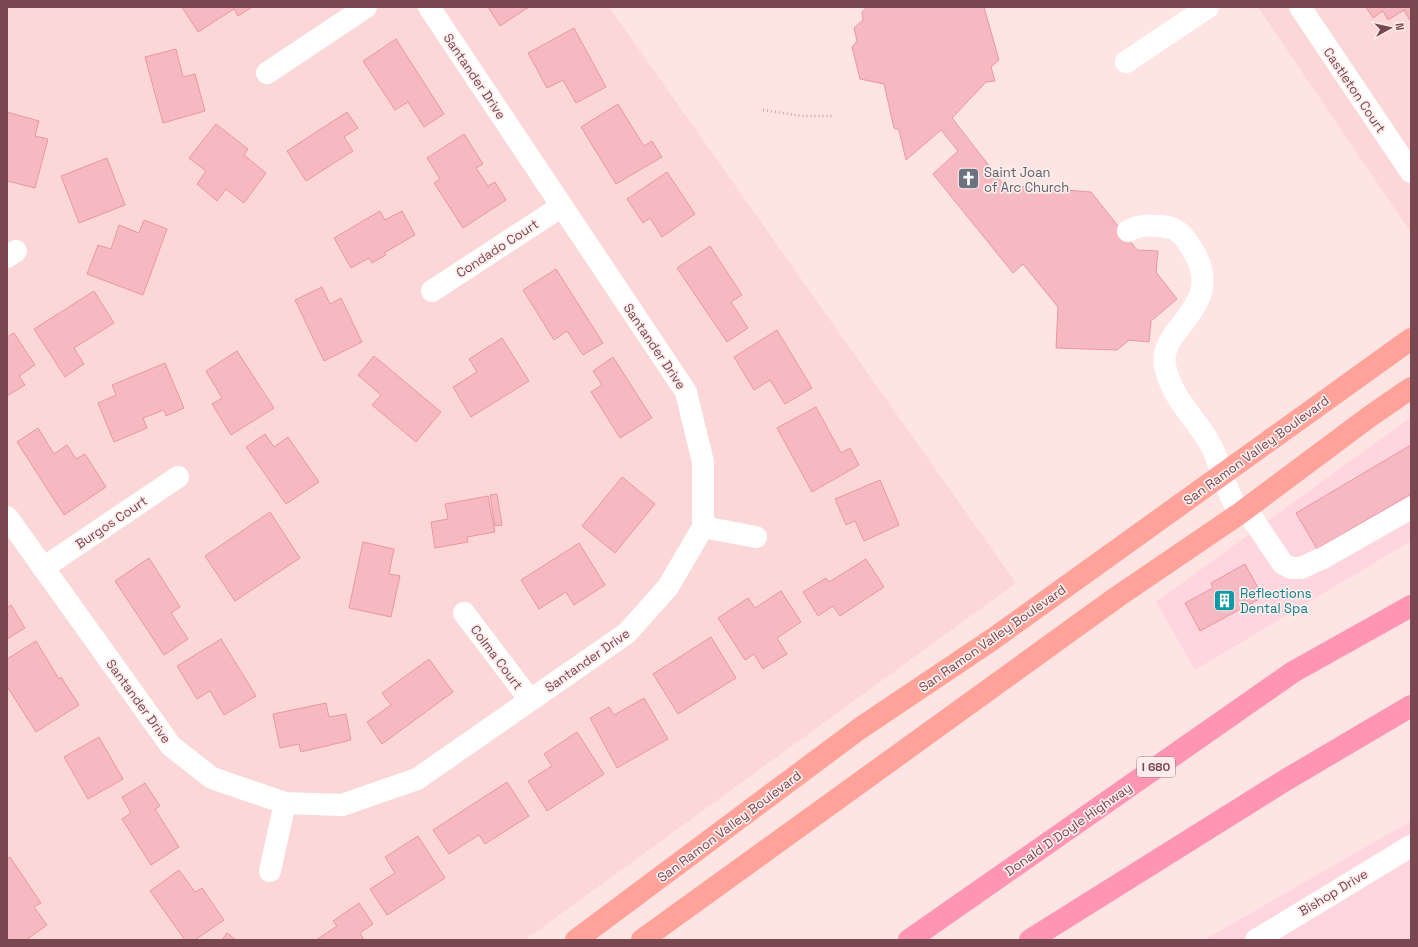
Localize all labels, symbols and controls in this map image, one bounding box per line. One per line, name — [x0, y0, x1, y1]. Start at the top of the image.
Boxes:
north arrow — [1370, 8, 1410, 48]
text: N — [1392, 22, 1407, 31]
street label: Santander Drive — [440, 30, 510, 123]
street label: Castleton Court — [1320, 44, 1389, 136]
place label: Saint Joan of Arc Church — [984, 164, 1069, 196]
church icon: Saint Joan of Arc Church — [956, 166, 982, 192]
street label: Condado Court — [453, 215, 542, 281]
street label: Santander Drive — [620, 300, 690, 393]
street label: San Ramon Valley Boulevard — [1180, 392, 1332, 509]
street label: Burgos Court — [72, 492, 150, 553]
street label: San Ramon Valley Boulevard — [915, 581, 1069, 696]
place label: Reflections Dental Spa — [1240, 585, 1312, 617]
building icon: Reflections Dental Spa — [1211, 587, 1237, 613]
street label: Colma Court — [467, 622, 527, 693]
street label: Santander Drive — [541, 625, 633, 696]
street label: Santander Drive — [102, 656, 175, 747]
road number: I 680 — [1137, 757, 1175, 777]
street label: San Ramon Valley Boulevard — [654, 767, 805, 886]
street label: Donald D Doyle Highway — [1001, 779, 1135, 880]
street label: Bishop Drive — [1296, 865, 1371, 920]

